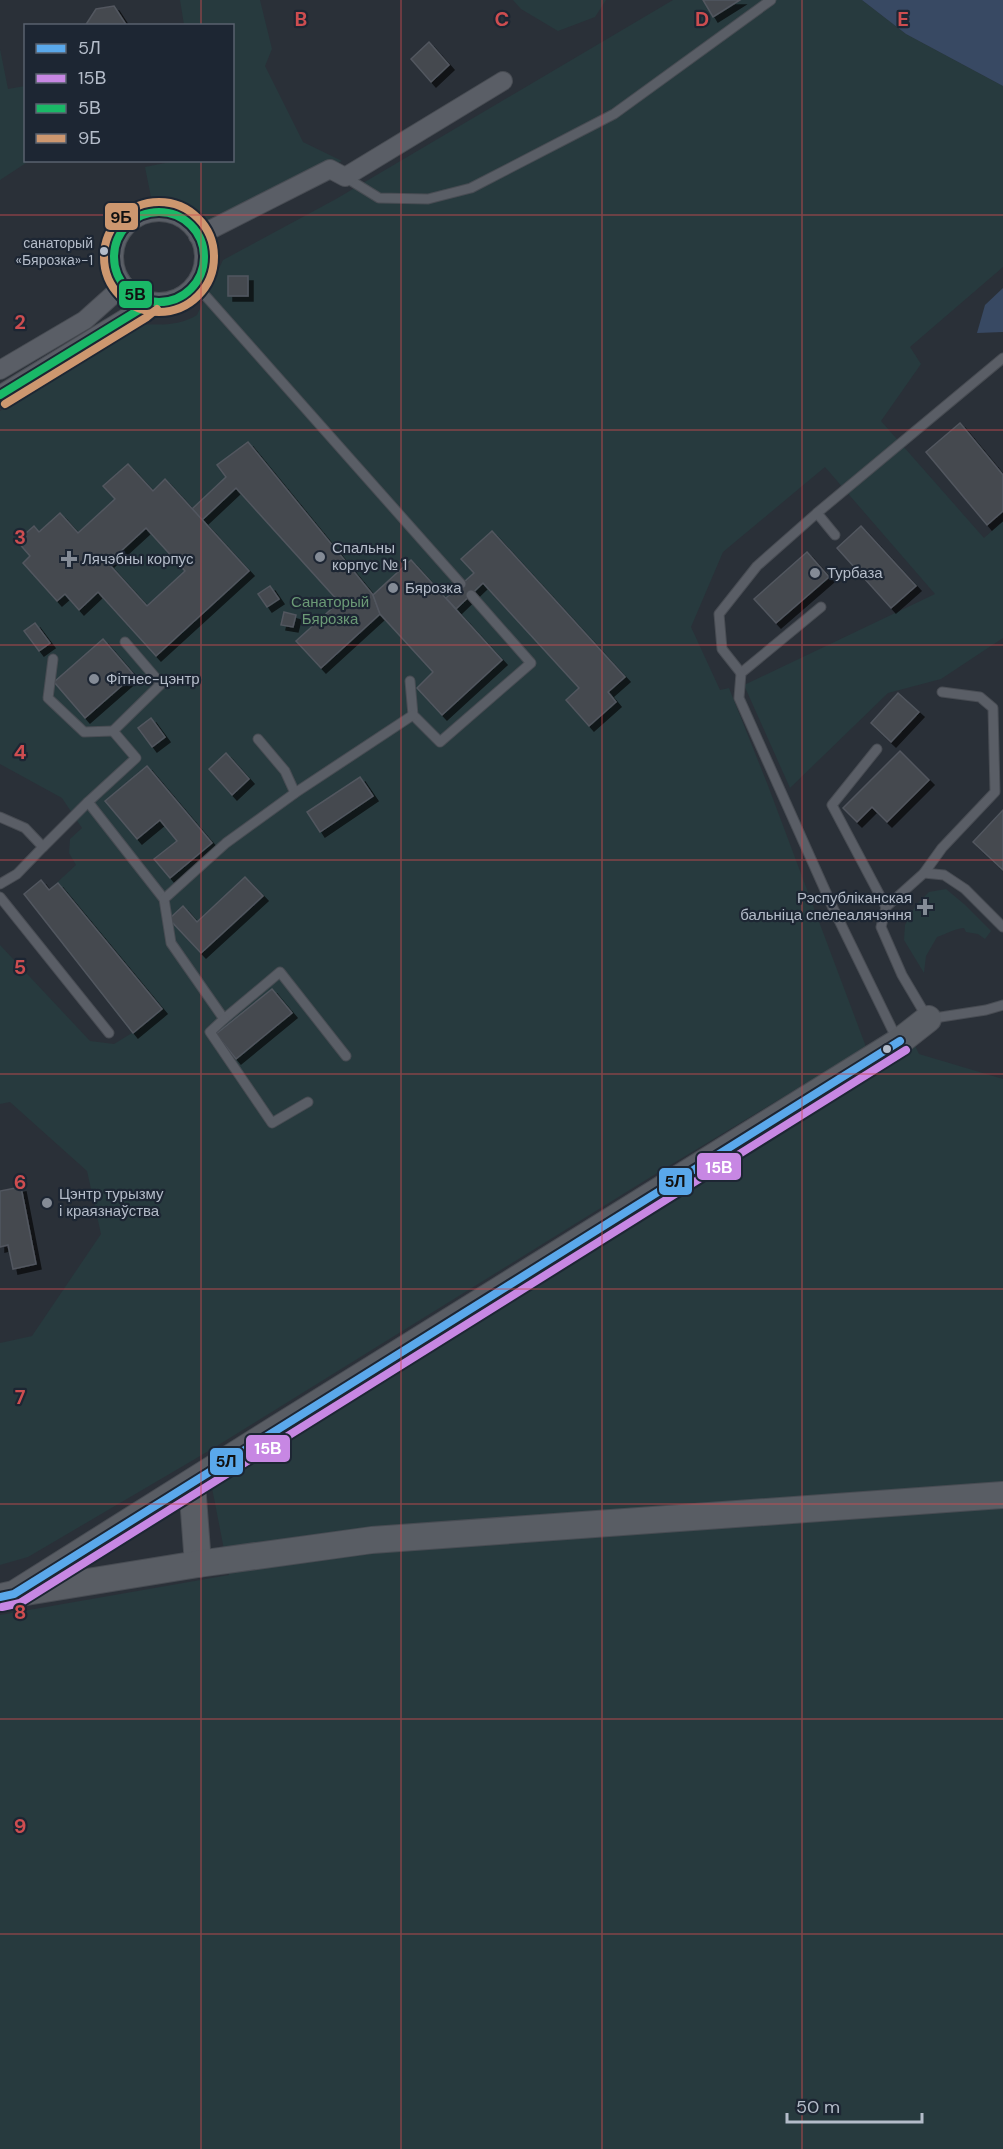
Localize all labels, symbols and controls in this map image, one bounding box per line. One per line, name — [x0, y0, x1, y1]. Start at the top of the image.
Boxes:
text: B — [295, 6, 307, 32]
text: C — [495, 6, 509, 32]
text: D — [695, 6, 709, 32]
text: E — [897, 6, 909, 32]
legend — [24, 24, 234, 162]
text: 5Л — [78, 36, 101, 60]
text: 15В — [78, 66, 107, 90]
text: 5В — [78, 96, 101, 120]
text: 9Б — [78, 126, 101, 150]
line badge: 9Б — [104, 202, 139, 231]
text: 9Б — [110, 207, 132, 228]
place label: санаторый «Бярозка»-1 — [16, 234, 93, 269]
marker: санаторый «Бярозка»-1 — [98, 245, 110, 257]
line badge: 5В — [118, 280, 153, 309]
text: 5В — [124, 284, 146, 305]
text: 2 — [14, 309, 26, 335]
text: 3 — [14, 524, 26, 550]
place label: Спальны корпус № 1 — [332, 538, 407, 575]
place label: Лячэбны корпус — [82, 549, 194, 569]
marker: Лячэбны корпус — [60, 550, 78, 568]
marker: Спальны корпус № 1 — [313, 550, 327, 564]
place label: Турбаза — [827, 563, 883, 583]
marker: Турбаза — [808, 566, 822, 580]
place label: Бярозка — [405, 578, 462, 598]
marker: Бярозка — [386, 581, 400, 595]
park label: Санаторый Бярозка — [291, 592, 369, 629]
place label: Фітнес-цэнтр — [106, 669, 200, 689]
marker: Фітнес-цэнтр — [87, 672, 101, 686]
text: 4 — [14, 739, 27, 765]
place label: Рэспубліканская бальніца спелеалячэння — [740, 888, 912, 925]
marker: Рэспубліканская бальніца спелеалячэння — [916, 898, 934, 916]
text: 5 — [14, 954, 26, 980]
unlabelled marker — [881, 1043, 893, 1055]
line badge: 15В — [696, 1152, 742, 1181]
text: 15В — [705, 1157, 733, 1178]
line badge: 5Л — [658, 1167, 693, 1196]
text: 6 — [14, 1169, 26, 1195]
text: 5Л — [664, 1171, 686, 1192]
place label: Цэнтр турызму і краязнаўства — [59, 1184, 164, 1221]
marker: Цэнтр турызму і краязнаўства — [40, 1196, 54, 1210]
text: 7 — [15, 1384, 26, 1410]
line badge: 15В — [245, 1434, 291, 1463]
text: 15В — [254, 1438, 282, 1459]
line badge: 5Л — [209, 1447, 244, 1476]
text: 5Л — [215, 1451, 237, 1472]
text: 8 — [14, 1599, 26, 1625]
text: 9 — [14, 1813, 26, 1839]
scale bar — [787, 2086, 922, 2124]
text: 50 m — [796, 2095, 840, 2119]

